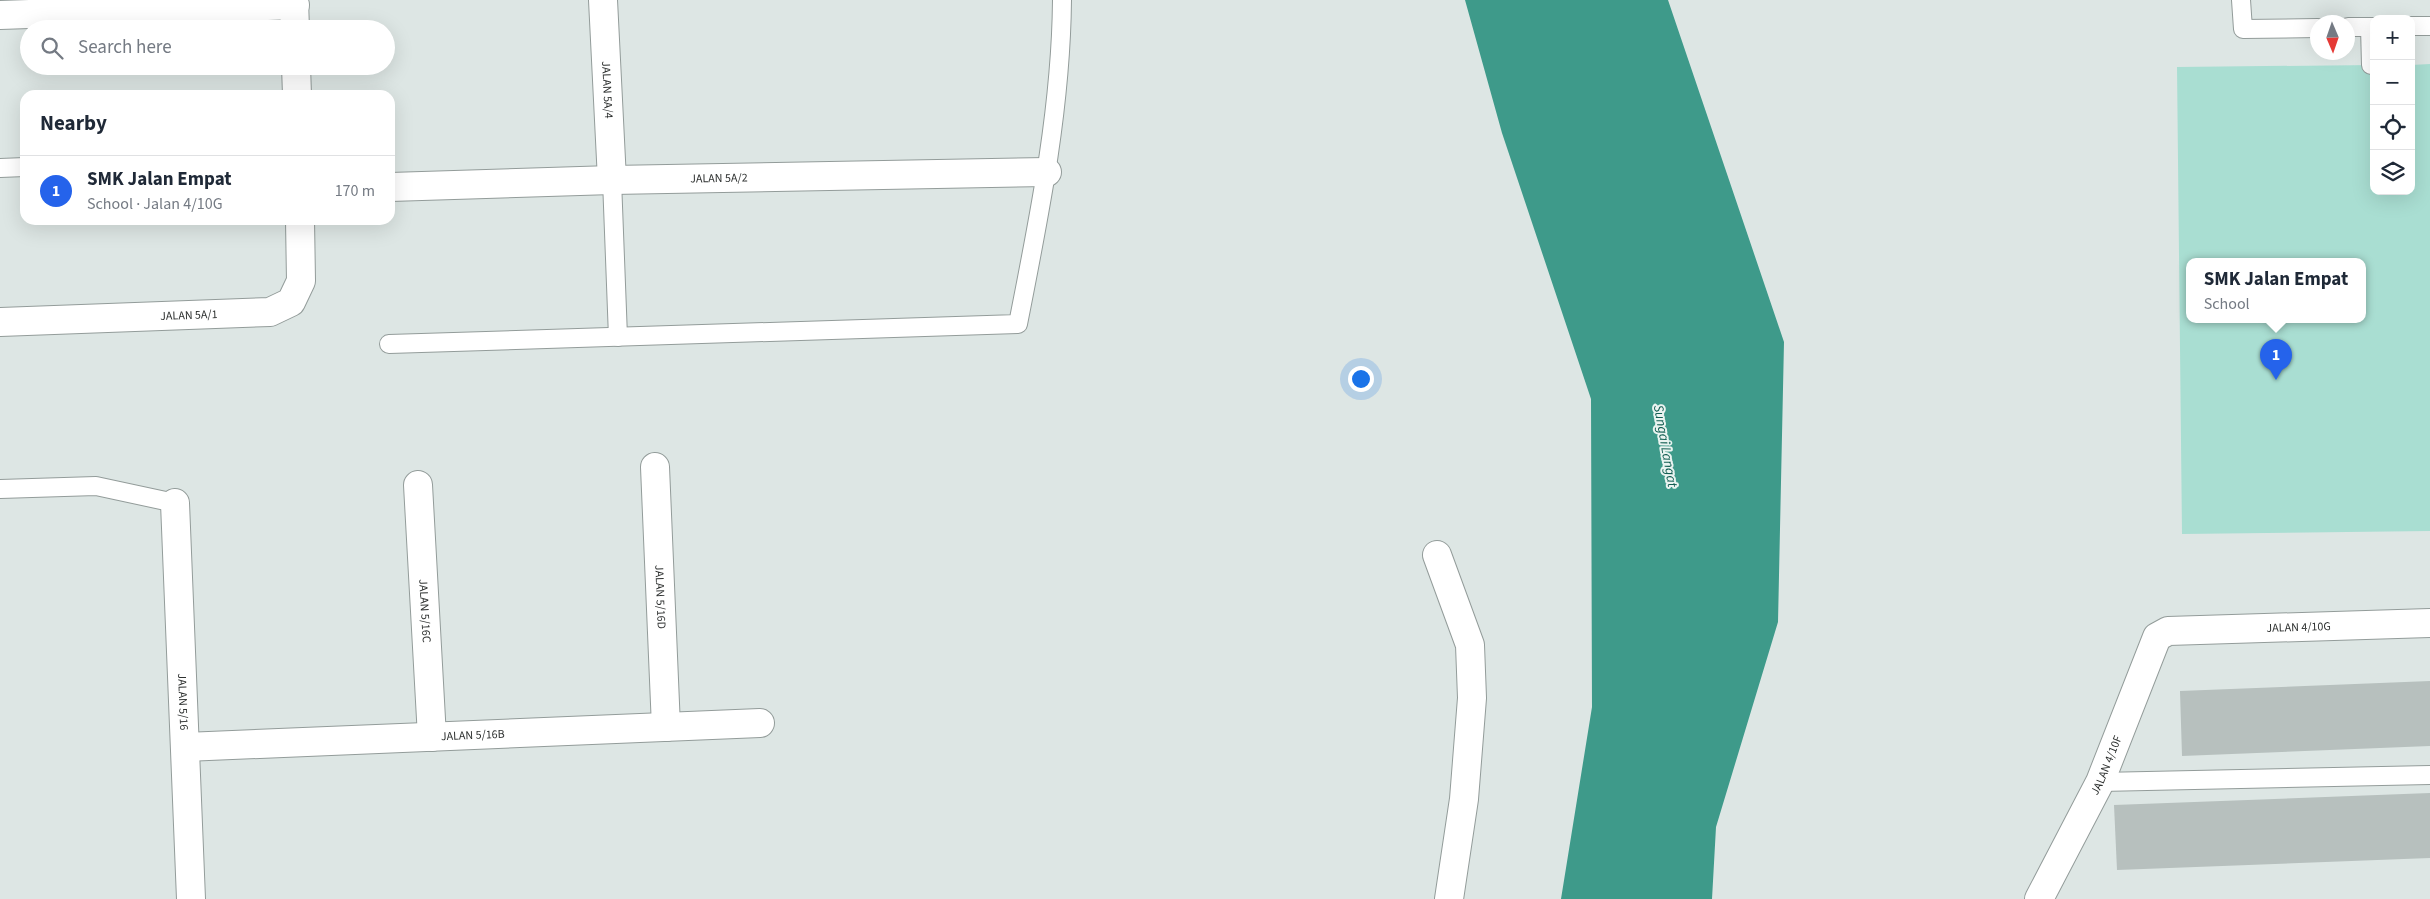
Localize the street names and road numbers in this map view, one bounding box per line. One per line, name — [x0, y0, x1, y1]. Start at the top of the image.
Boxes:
street label: JALAN 5A/4 — [598, 61, 617, 119]
street label: JALAN 5A/2 — [690, 169, 748, 187]
street label: JALAN 5A/1 — [160, 305, 218, 325]
street label: JALAN 5/16D — [651, 564, 670, 629]
street label: JALAN 5/16C — [415, 578, 435, 643]
street label: JALAN 4/10G — [2266, 618, 2331, 636]
street label: JALAN 5/16 — [173, 673, 193, 731]
street label: JALAN 5/16B — [440, 725, 505, 745]
street label: JALAN 4/10F — [2086, 733, 2126, 798]

